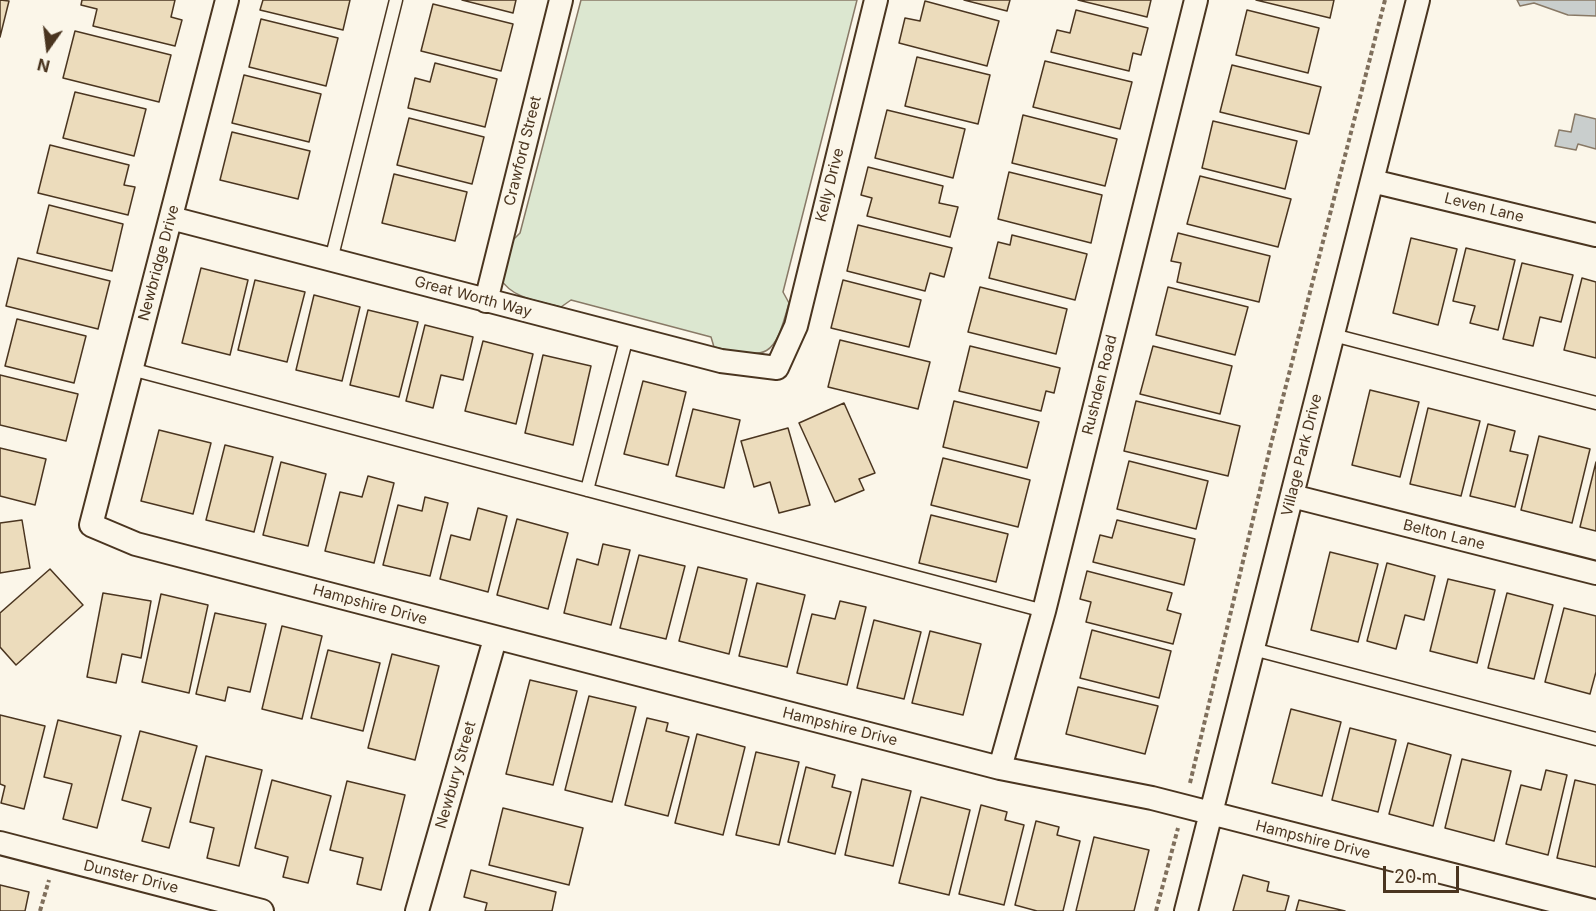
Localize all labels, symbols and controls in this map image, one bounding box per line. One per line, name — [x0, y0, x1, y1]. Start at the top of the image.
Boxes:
north arrow — [18, 18, 78, 78]
text: N — [35, 54, 52, 77]
street label: Crawford Street — [501, 94, 545, 208]
street label: Kelly Drive — [812, 146, 848, 224]
street label: Leven Lane — [1442, 189, 1526, 227]
street label: Newbridge Drive — [135, 203, 183, 323]
street label: Great Worth Way — [412, 273, 534, 321]
street label: Rushden Road — [1079, 333, 1121, 437]
street label: Village Park Drive — [1278, 392, 1326, 518]
street label: Belton Lane — [1401, 516, 1487, 554]
street label: Hampshire Drive — [311, 581, 429, 629]
street label: Hampshire Drive — [781, 704, 899, 750]
street label: Newbury Street — [432, 719, 480, 831]
street label: Hampshire Drive — [1254, 817, 1372, 863]
scale bar — [1386, 854, 1462, 892]
street label: Dunster Drive — [82, 857, 180, 897]
text: 20 m — [1394, 866, 1437, 887]

